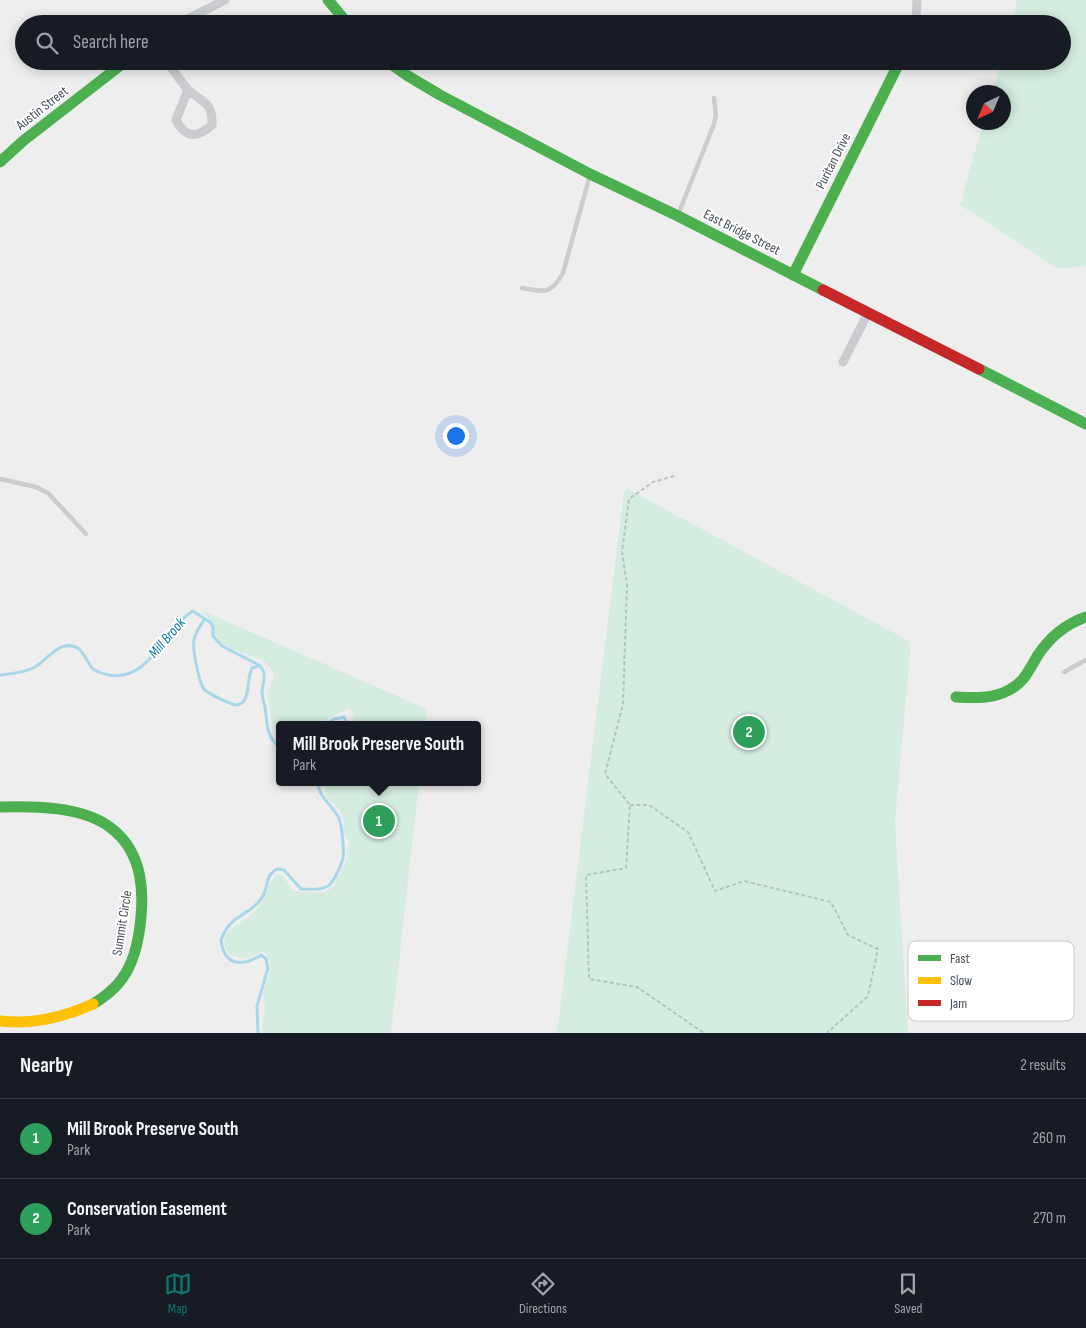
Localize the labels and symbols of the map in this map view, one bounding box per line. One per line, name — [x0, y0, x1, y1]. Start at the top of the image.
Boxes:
street label: Austin Street — [12, 82, 71, 134]
north arrow — [966, 85, 1011, 130]
street label: Puritan Drive — [812, 130, 854, 192]
street label: East Bridge Street — [701, 205, 783, 259]
your location — [443, 423, 469, 449]
water label: Mill Brook — [144, 614, 190, 662]
pin: 2 — [733, 713, 765, 751]
pin: 1 — [363, 802, 395, 840]
street label: Summit Circle — [108, 889, 136, 957]
legend — [908, 941, 1074, 1021]
text: Fast — [950, 950, 970, 967]
text: Slow — [950, 972, 972, 989]
text: Jam — [949, 995, 967, 1012]

